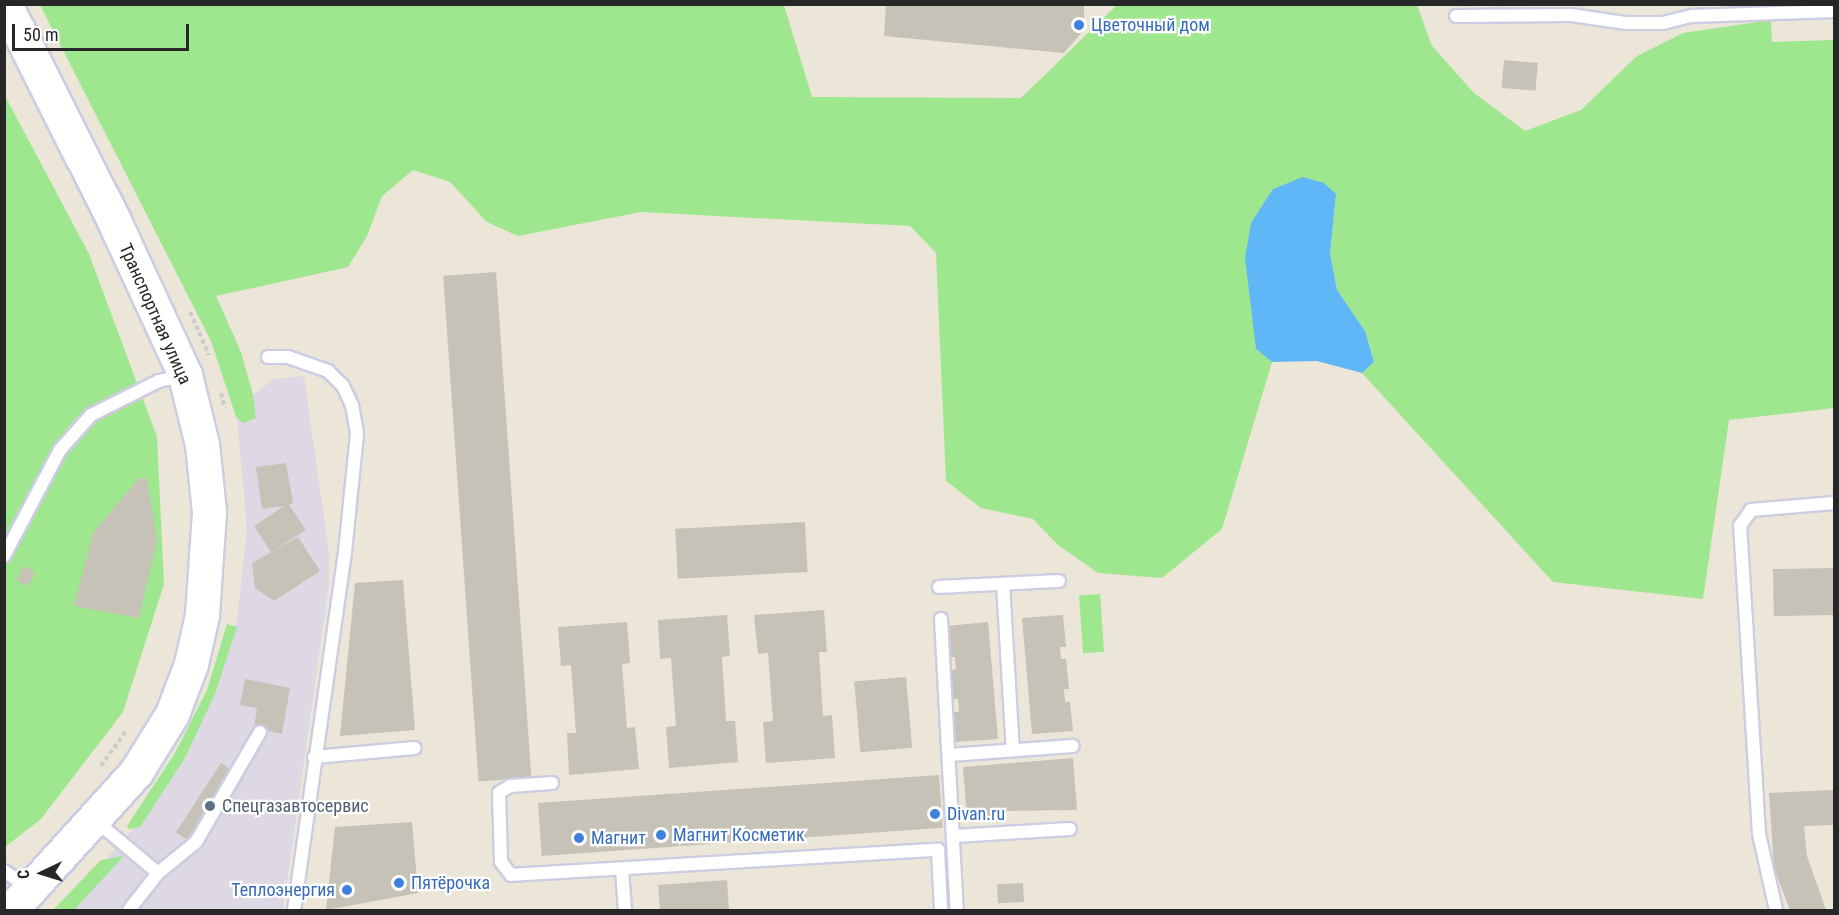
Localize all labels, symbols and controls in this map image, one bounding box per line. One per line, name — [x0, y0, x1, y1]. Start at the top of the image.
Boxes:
scale bar — [15, 12, 192, 50]
place label: Цветочный дом — [1091, 14, 1210, 36]
marker: Цветочный дом — [1072, 18, 1086, 32]
text: 50 m — [23, 24, 58, 45]
street label: Транспортная улица — [114, 240, 196, 388]
place label: Спецгазавтосервис — [222, 795, 369, 817]
marker: Спецгазавтосервис — [203, 799, 217, 813]
place label: Divan.ru — [947, 803, 1005, 825]
marker: Divan.ru — [928, 807, 942, 821]
place label: Магнит Косметик — [673, 824, 805, 846]
place label: Магнит — [591, 827, 646, 849]
marker: Магнит Косметик — [654, 828, 668, 842]
marker: Магнит — [572, 831, 586, 845]
north arrow — [12, 843, 72, 903]
text: С — [14, 869, 33, 880]
place label: Пятёрочка — [411, 872, 490, 894]
marker: Пятёрочка — [392, 876, 406, 890]
place label: Теплоэнергия — [231, 879, 335, 901]
marker: Теплоэнергия — [340, 883, 354, 897]

